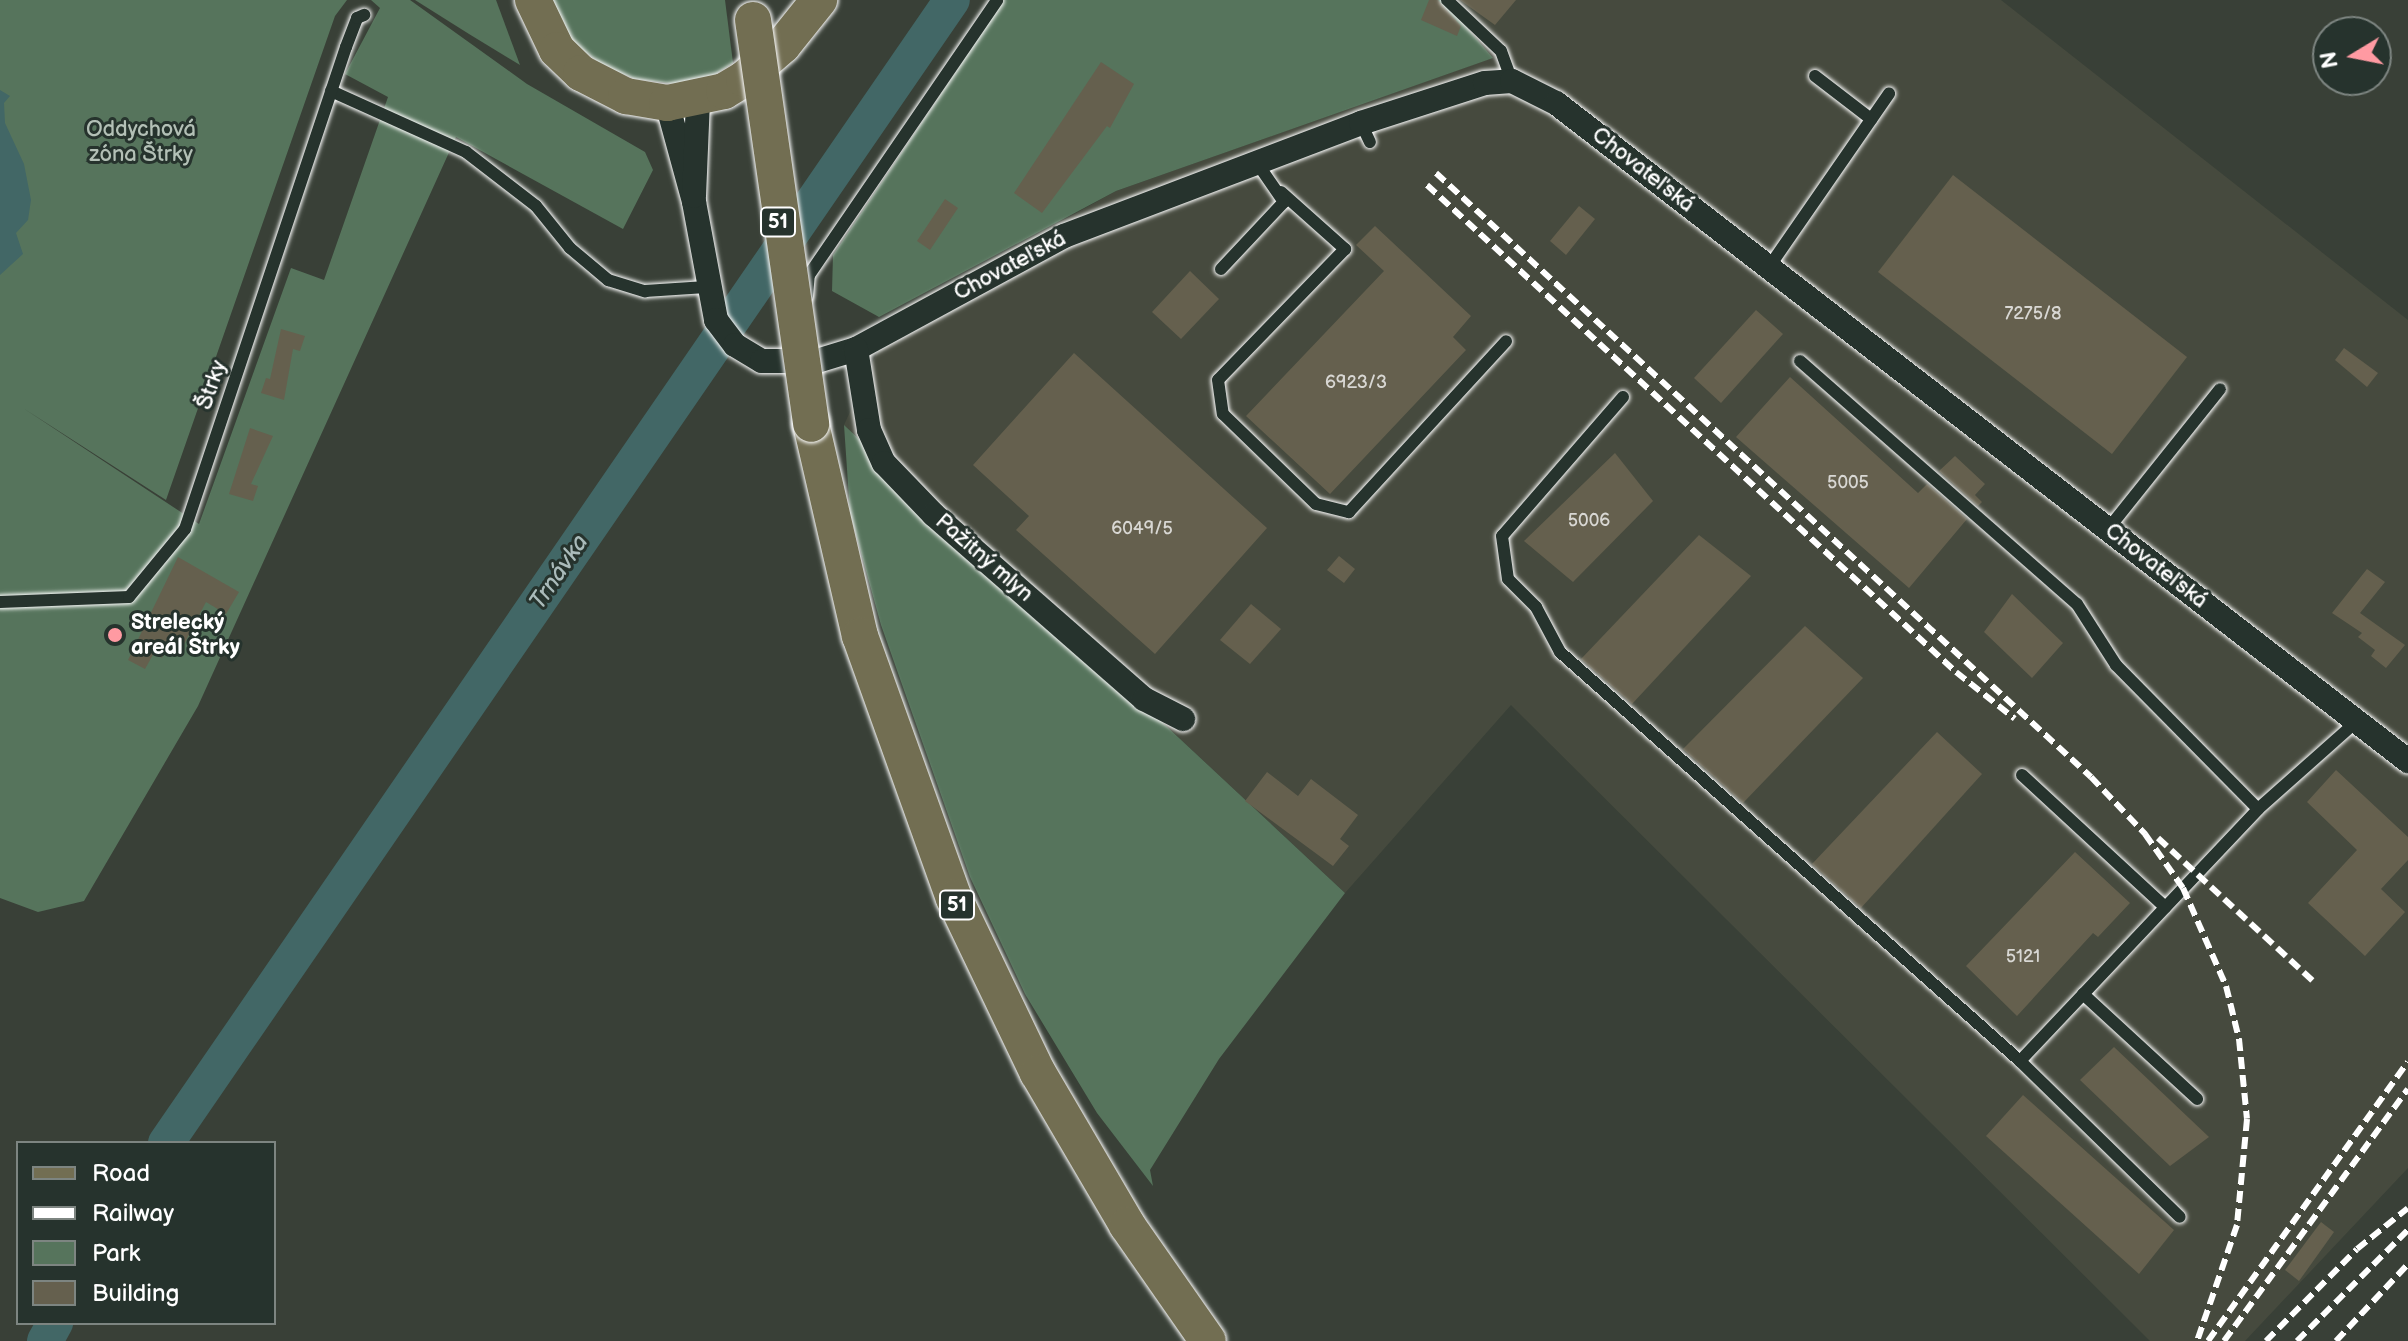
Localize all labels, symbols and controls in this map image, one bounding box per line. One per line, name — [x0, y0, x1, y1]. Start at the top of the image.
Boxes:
north arrow — [2312, 16, 2392, 96]
text: N — [2315, 49, 2345, 70]
park label: Oddychová zóna Štrky — [86, 116, 196, 168]
street label: Chovateľská — [1586, 122, 1700, 218]
road number: 51 — [760, 206, 796, 238]
street label: Chovateľská — [950, 225, 1070, 307]
house number: 7275/8 — [2004, 303, 2062, 325]
street label: Štrky — [191, 357, 233, 413]
house number: 6923/3 — [1325, 372, 1387, 394]
house number: 5005 — [1827, 472, 1869, 494]
street label: Pažitný mlyn — [929, 508, 1039, 608]
house number: 5006 — [1568, 510, 1610, 532]
house number: 6049/5 — [1111, 518, 1173, 540]
street label: Chovateľská — [2099, 518, 2213, 614]
water label: Trnávka — [523, 529, 595, 615]
place label: Strelecký areál Štrky — [131, 609, 240, 660]
marker: Strelecký areál Štrky — [106, 626, 124, 644]
road number: 51 — [939, 889, 975, 921]
house number: 5121 — [2006, 946, 2040, 968]
legend — [16, 1141, 276, 1325]
text: Road — [92, 1159, 150, 1188]
text: Railway — [92, 1199, 174, 1228]
text: Park — [92, 1239, 140, 1268]
text: Building — [92, 1279, 179, 1308]

